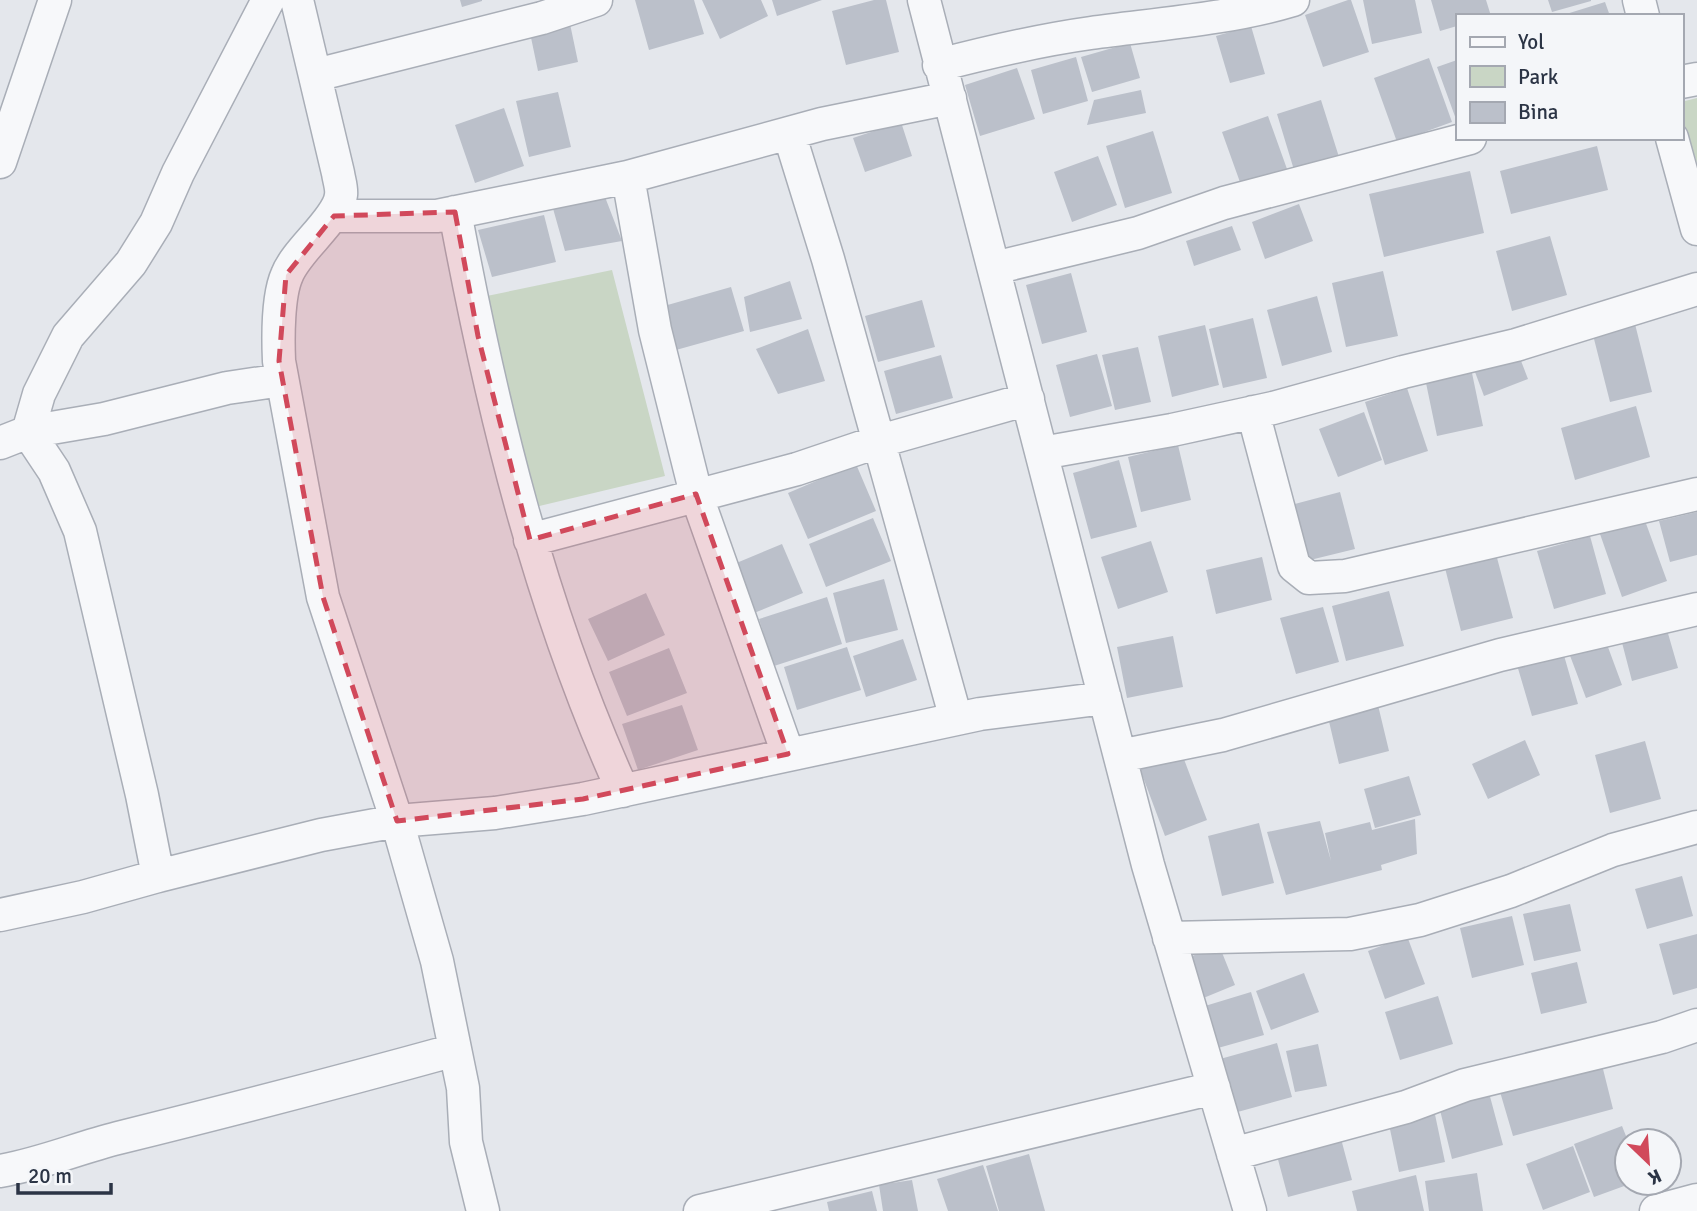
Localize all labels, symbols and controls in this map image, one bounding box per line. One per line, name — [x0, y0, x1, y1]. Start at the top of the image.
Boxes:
legend — [1456, 14, 1683, 140]
text: Yol — [1518, 29, 1544, 55]
text: Park — [1518, 64, 1559, 90]
text: Bina — [1518, 99, 1559, 125]
north arrow — [1613, 1127, 1683, 1197]
scale bar — [18, 1152, 110, 1196]
text: 20 m — [28, 1163, 72, 1189]
text: K — [1644, 1163, 1665, 1190]

